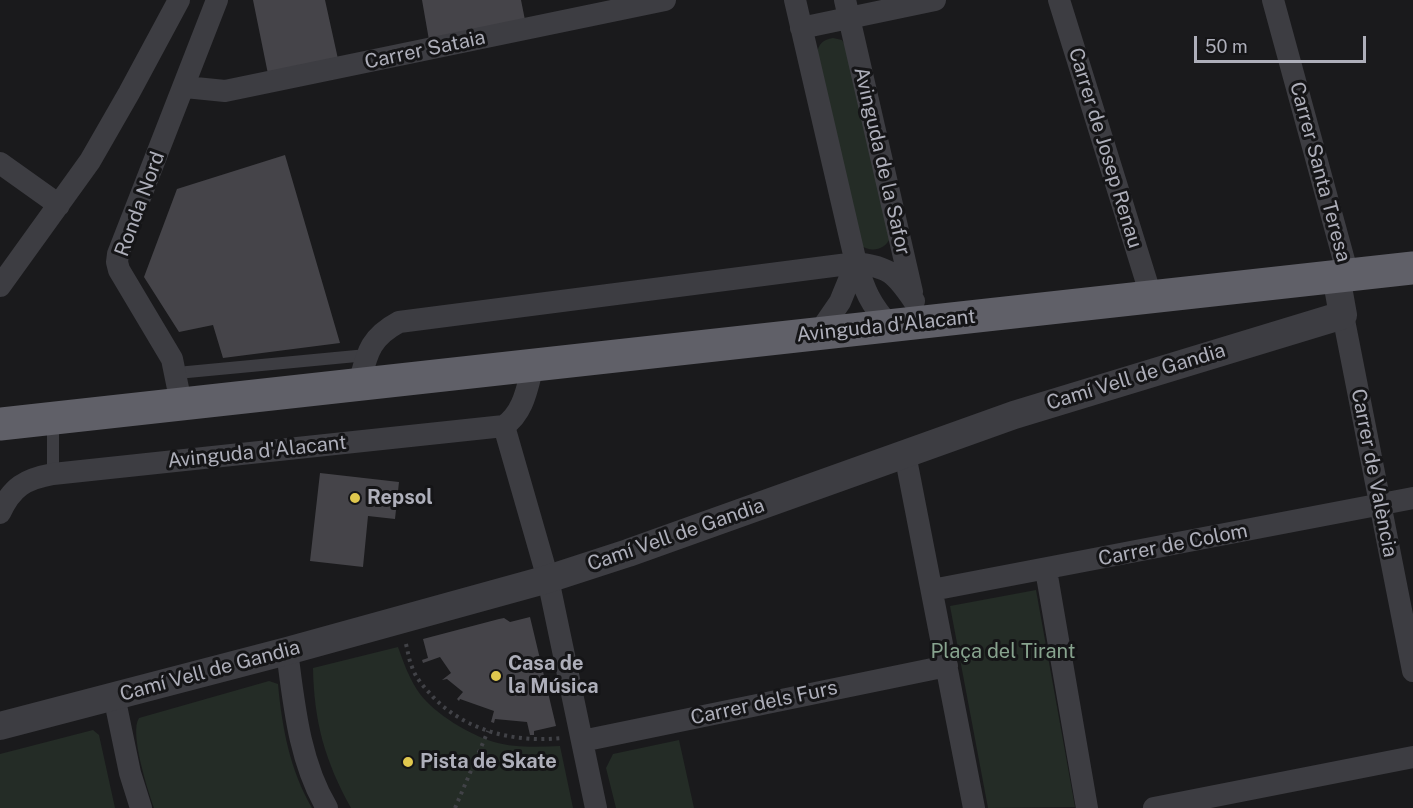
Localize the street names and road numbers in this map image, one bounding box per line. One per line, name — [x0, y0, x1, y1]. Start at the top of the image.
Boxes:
street label: Carrer Sataia — [362, 25, 488, 75]
street label: Carrer de Josep Renau — [1063, 45, 1147, 251]
street label: Avinguda de la Safor — [849, 65, 915, 257]
street label: Carrer Santa Teresa — [1284, 79, 1356, 265]
street label: Ronda Nord — [110, 148, 170, 260]
street label: Avinguda d'Alacant — [795, 305, 977, 347]
street label: Camí Vell de Gandia — [1044, 338, 1228, 416]
street label: Carrer de València — [1346, 387, 1402, 559]
street label: Avinguda d'Alacant — [166, 431, 348, 473]
street label: Camí Vell de Gandia — [584, 493, 768, 577]
street label: Carrer de Colom — [1096, 519, 1250, 571]
street label: Camí Vell de Gandia — [117, 635, 303, 707]
street label: Carrer dels Furs — [688, 676, 840, 730]

